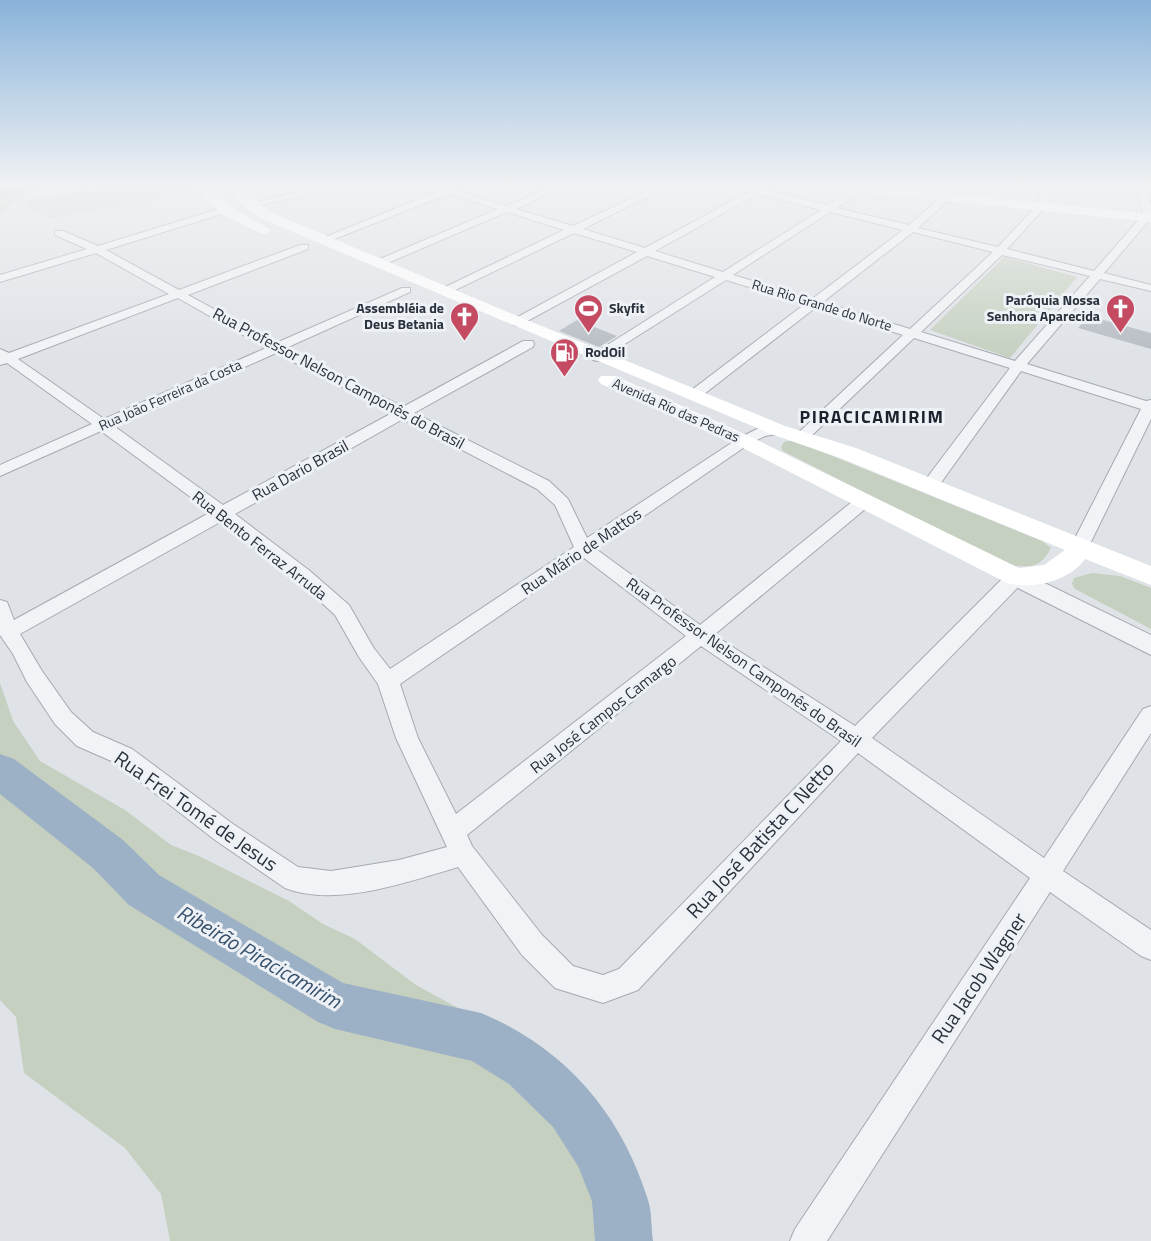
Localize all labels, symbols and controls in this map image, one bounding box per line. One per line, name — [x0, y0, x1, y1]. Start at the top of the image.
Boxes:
street label: Rua Rio Grande do Norte — [750, 273, 895, 336]
place label: Paróquia Nossa Senhora Aparecida — [987, 289, 1100, 326]
sports icon: Skyfit — [572, 292, 604, 334]
church icon: Paróquia Nossa Senhora Aparecida — [1105, 292, 1137, 334]
place label: Assembléia de Deus Betania — [356, 297, 444, 334]
place label: Skyfit — [609, 297, 645, 318]
church icon: Assembléia de Deus Betania — [449, 300, 481, 342]
street label: Rua Professor Nelson Camponês do Brasil — [209, 301, 469, 455]
fuel station icon: RodOil — [548, 336, 580, 378]
place label: RodOil — [585, 341, 625, 362]
street label: Rua João Ferreira da Costa — [95, 354, 245, 436]
street label: Avenida Rio das Pedras — [609, 372, 743, 447]
district label: PIRACICAMIRIM — [800, 403, 944, 430]
street label: Rua Dario Brasil — [247, 434, 353, 506]
street label: Rua Bento Ferraz Arruda — [187, 485, 333, 605]
street label: Rua Mário de Mattos — [516, 502, 646, 600]
street label: Rua Professor Nelson Camponês do Brasil — [621, 571, 867, 753]
street label: Rua José Campos Camargo — [525, 649, 681, 779]
street label: Rua Frei Tomé de Jesus — [108, 742, 284, 879]
street label: Rua José Batista C Netto — [678, 754, 841, 925]
water label: Ribeirão Piracicamirim — [172, 896, 348, 1017]
street label: Rua Jacob Wagner — [923, 906, 1034, 1050]

